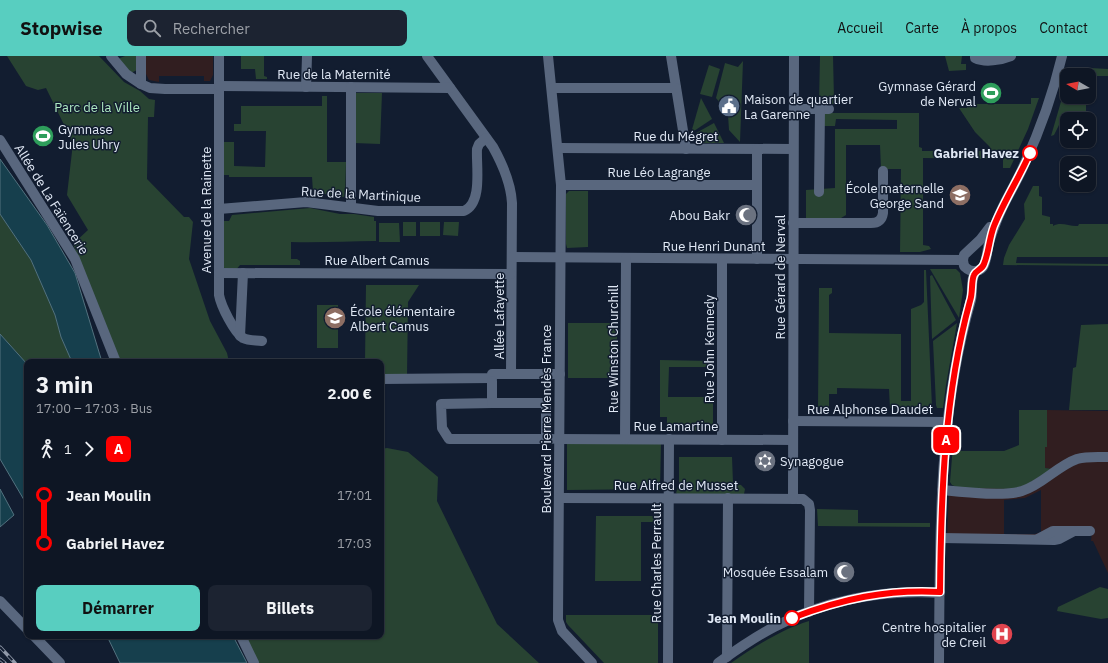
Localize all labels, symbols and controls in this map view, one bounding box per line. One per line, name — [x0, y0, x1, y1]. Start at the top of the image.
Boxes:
search box — [127, 10, 407, 46]
text: Stopwise — [20, 16, 103, 40]
icon: search — [141, 17, 163, 39]
text: Rechercher — [173, 19, 250, 38]
text: Accueil — [837, 19, 883, 37]
text: Carte — [905, 19, 939, 37]
text: À propos — [961, 19, 1017, 37]
text: Contact — [1039, 19, 1088, 37]
street label: Rue de la Maternité — [277, 66, 391, 83]
north arrow — [1060, 68, 1096, 104]
map controls — [1060, 68, 1096, 192]
place label: Gymnase Gérard de Nerval — [878, 78, 976, 110]
sports icon: Gymnase Gérard de Nerval — [978, 80, 1004, 106]
place label: Maison de quartier La Garenne — [744, 91, 853, 123]
public building icon: Maison de quartier La Garenne — [716, 93, 742, 119]
park label: Parc de la Ville — [54, 99, 140, 116]
button: locate — [1060, 112, 1096, 148]
place label: Gymnase Jules Uhry — [58, 121, 120, 153]
sports icon: Gymnase Jules Uhry — [30, 123, 56, 149]
street label: Rue du Mégret — [634, 128, 718, 145]
street label: Allée de La Faïencerie — [11, 141, 92, 258]
place label: Gabriel Havez — [934, 145, 1019, 162]
marker: Gabriel Havez — [1022, 145, 1038, 161]
street label: Avenue de la Rainette — [198, 147, 215, 273]
button: layers — [1060, 156, 1096, 192]
street label: Rue Léo Lagrange — [607, 164, 711, 181]
place label: École maternelle George Sand — [846, 180, 944, 212]
school or university icon: École maternelle George Sand — [947, 182, 973, 208]
street label: Rue de la Martinique — [301, 183, 421, 206]
mosque icon: Abou Bakr — [733, 202, 759, 228]
place label: Abou Bakr — [669, 207, 730, 224]
street label: Rue Gérard de Nerval — [772, 214, 789, 339]
street label: Rue Henri Dunant — [662, 238, 766, 255]
street label: Rue Albert Camus — [325, 252, 430, 269]
street label: Allée Lafayette — [491, 273, 508, 359]
street label: Rue Winston Churchill — [605, 284, 622, 413]
street label: Rue John Kennedy — [701, 294, 718, 403]
place label: École élémentaire Albert Camus — [350, 303, 455, 335]
school or university icon: École élémentaire Albert Camus — [322, 305, 348, 331]
street label: Boulevard Pierre Mendès France — [538, 325, 555, 514]
text: 3 min — [36, 370, 93, 399]
text: 2.00 € — [327, 384, 372, 403]
text: 17:00 – 17:03 · Bus — [36, 400, 152, 417]
street label: Rue Alphonse Daudet — [807, 401, 933, 418]
street label: Rue Lamartine — [634, 418, 718, 435]
line badge: A — [933, 427, 959, 453]
text: A — [941, 431, 951, 449]
icon: walk — [36, 438, 58, 460]
icon: forward — [78, 438, 100, 460]
text: A — [114, 440, 123, 458]
text: 1 — [64, 441, 72, 458]
synagogue icon: Synagogue — [752, 448, 778, 474]
place label: Synagogue — [780, 453, 844, 470]
street label: Rue Alfred de Musset — [614, 477, 738, 494]
text: Jean Moulin — [66, 486, 151, 505]
text: 17:01 — [337, 487, 372, 504]
street label: Rue Charles Perrault — [648, 503, 665, 623]
text: Gabriel Havez — [66, 534, 165, 553]
text: 17:03 — [337, 535, 372, 552]
mosque icon: Mosquée Essalam — [831, 559, 857, 585]
place label: Mosquée Essalam — [723, 564, 828, 581]
button: Démarrer — [36, 585, 200, 631]
button: Billets — [208, 585, 372, 631]
place label: Jean Moulin — [707, 610, 781, 627]
marker: Jean Moulin — [784, 610, 800, 626]
place label: Centre hospitalier de Creil — [882, 619, 986, 651]
hospital icon: Centre hospitalier de Creil — [989, 621, 1015, 647]

